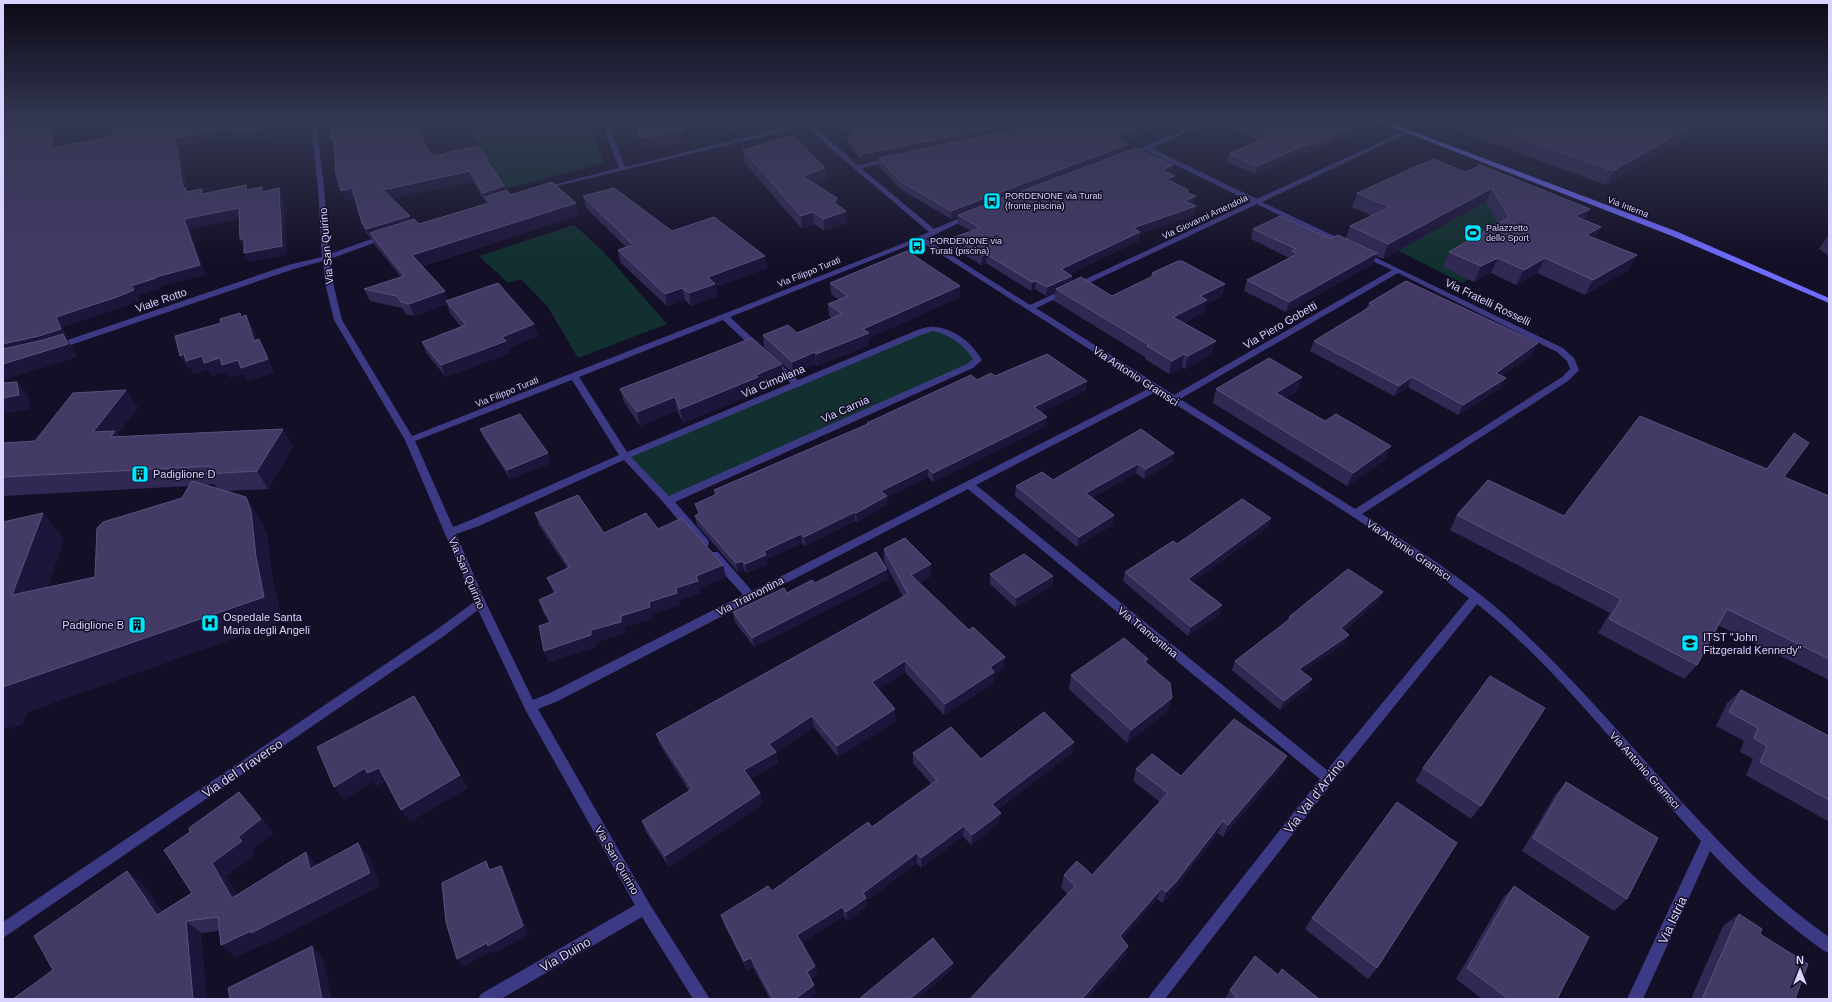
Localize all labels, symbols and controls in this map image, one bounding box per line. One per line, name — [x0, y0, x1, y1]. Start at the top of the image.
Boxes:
bus stop icon: PORDENONE via Turati (fronte piscina) — [982, 191, 1002, 211]
place label: PORDENONE via Turati (fronte piscina) — [1005, 191, 1102, 211]
street label: Via Giovanni Amendola — [1161, 193, 1249, 241]
street label: Via Interna — [1606, 195, 1650, 219]
street label: Via San Quirino — [317, 207, 335, 285]
sports icon: Palazzetto dello Sport — [1463, 223, 1483, 243]
place label: Palazzetto dello Sport — [1486, 223, 1530, 243]
bus stop icon: PORDENONE via Turati (piscina) — [907, 236, 927, 256]
place label: PORDENONE via Turati (piscina) — [930, 236, 1002, 256]
street label: Via Filippo Turati — [776, 255, 842, 289]
street label: Via Fratelli Rosselli — [1443, 276, 1533, 328]
street label: Viale Rotto — [134, 286, 188, 314]
street label: Via Piero Gobetti — [1241, 299, 1319, 351]
street label: Via Antonio Gramsci — [1091, 344, 1181, 408]
street label: Via Cimoliana — [740, 362, 807, 400]
street label: Via Filippo Turati — [474, 375, 540, 409]
street label: Via Carnia — [819, 393, 872, 425]
building icon: Padiglione D — [130, 464, 150, 484]
place label: Padiglione D — [153, 468, 215, 480]
street label: Via Antonio Gramsci — [1364, 517, 1454, 583]
street label: Via San Quirino — [446, 535, 488, 611]
street label: Via Tramontina — [714, 574, 786, 618]
street label: Via Tramontina — [1116, 604, 1181, 660]
place label: Ospedale Santa Maria degli Angeli — [223, 611, 310, 636]
hospital icon: Ospedale Santa Maria degli Angeli — [200, 613, 220, 633]
building icon: Padiglione B — [127, 615, 147, 635]
place label: Padiglione B — [62, 619, 124, 631]
place label: ITST "John Fitzgerald Kennedy" — [1703, 631, 1802, 656]
school or university icon: ITST "John Fitzgerald Kennedy" — [1680, 633, 1700, 653]
street label: Via Antonio Gramsci — [1607, 729, 1683, 811]
street label: Via del Traverso — [199, 736, 285, 801]
street label: Via Val d'Arzino — [1281, 756, 1348, 836]
street label: Via San Quirino — [593, 824, 641, 896]
street label: Via Istria — [1655, 894, 1690, 946]
street label: Via Duino — [537, 934, 593, 975]
north arrow — [1780, 950, 1820, 990]
text: N — [1796, 954, 1804, 966]

